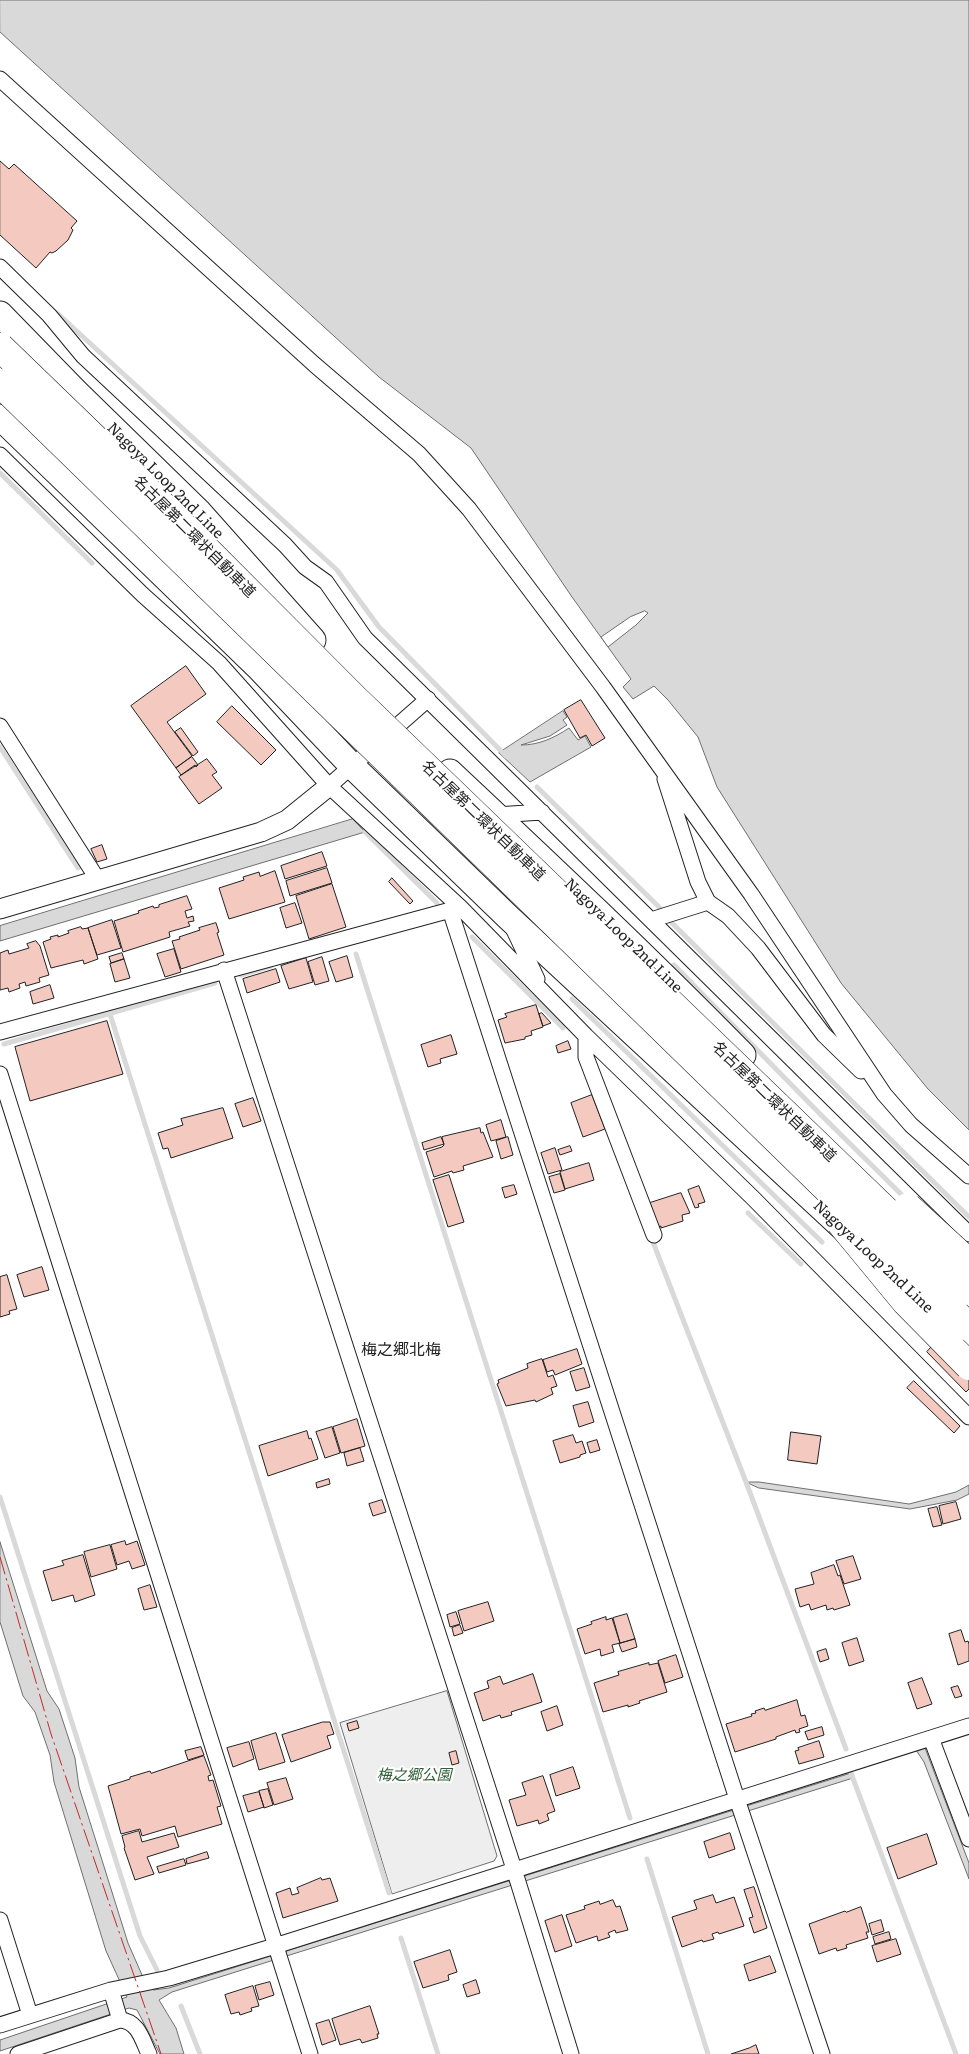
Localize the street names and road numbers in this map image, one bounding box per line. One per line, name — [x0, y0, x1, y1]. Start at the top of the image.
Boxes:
street label: Nagoya Loop 2nd Line — [103, 419, 227, 543]
street label: 名古屋第二環状自動車道 — [129, 472, 259, 602]
street label: 名古屋第二環状自動車道 — [417, 757, 549, 885]
street label: Nagoya Loop 2nd Line — [560, 875, 686, 997]
street label: 名古屋第二環状自動車道 — [708, 1038, 840, 1166]
street label: Nagoya Loop 2nd Line — [809, 1197, 937, 1317]

